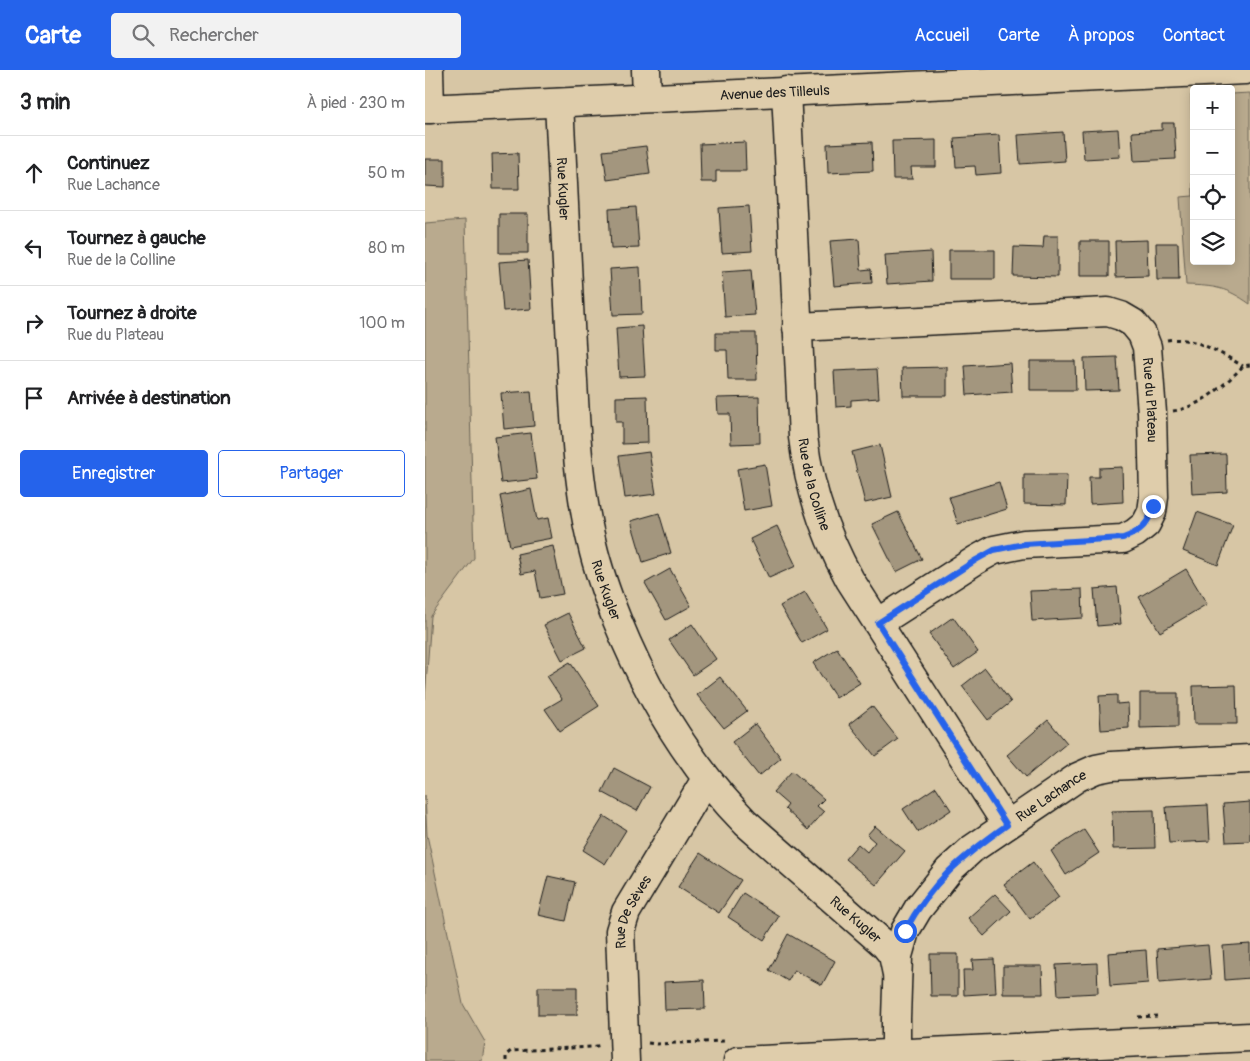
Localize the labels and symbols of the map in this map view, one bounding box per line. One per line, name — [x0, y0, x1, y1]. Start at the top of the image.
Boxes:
street label: Avenue des Tilleuls — [719, 81, 831, 103]
street label: Rue Kugler — [553, 157, 573, 221]
street label: Rue du Plateau — [1139, 357, 1161, 443]
street label: Rue de la Colline — [795, 437, 834, 533]
route end — [1142, 495, 1165, 518]
street label: Rue Kugler — [588, 558, 625, 623]
street label: Rue Lachance — [1013, 766, 1089, 825]
street label: Rue De Sèves — [611, 871, 655, 949]
street label: Rue Kugler — [827, 892, 885, 947]
route start — [894, 920, 917, 943]

